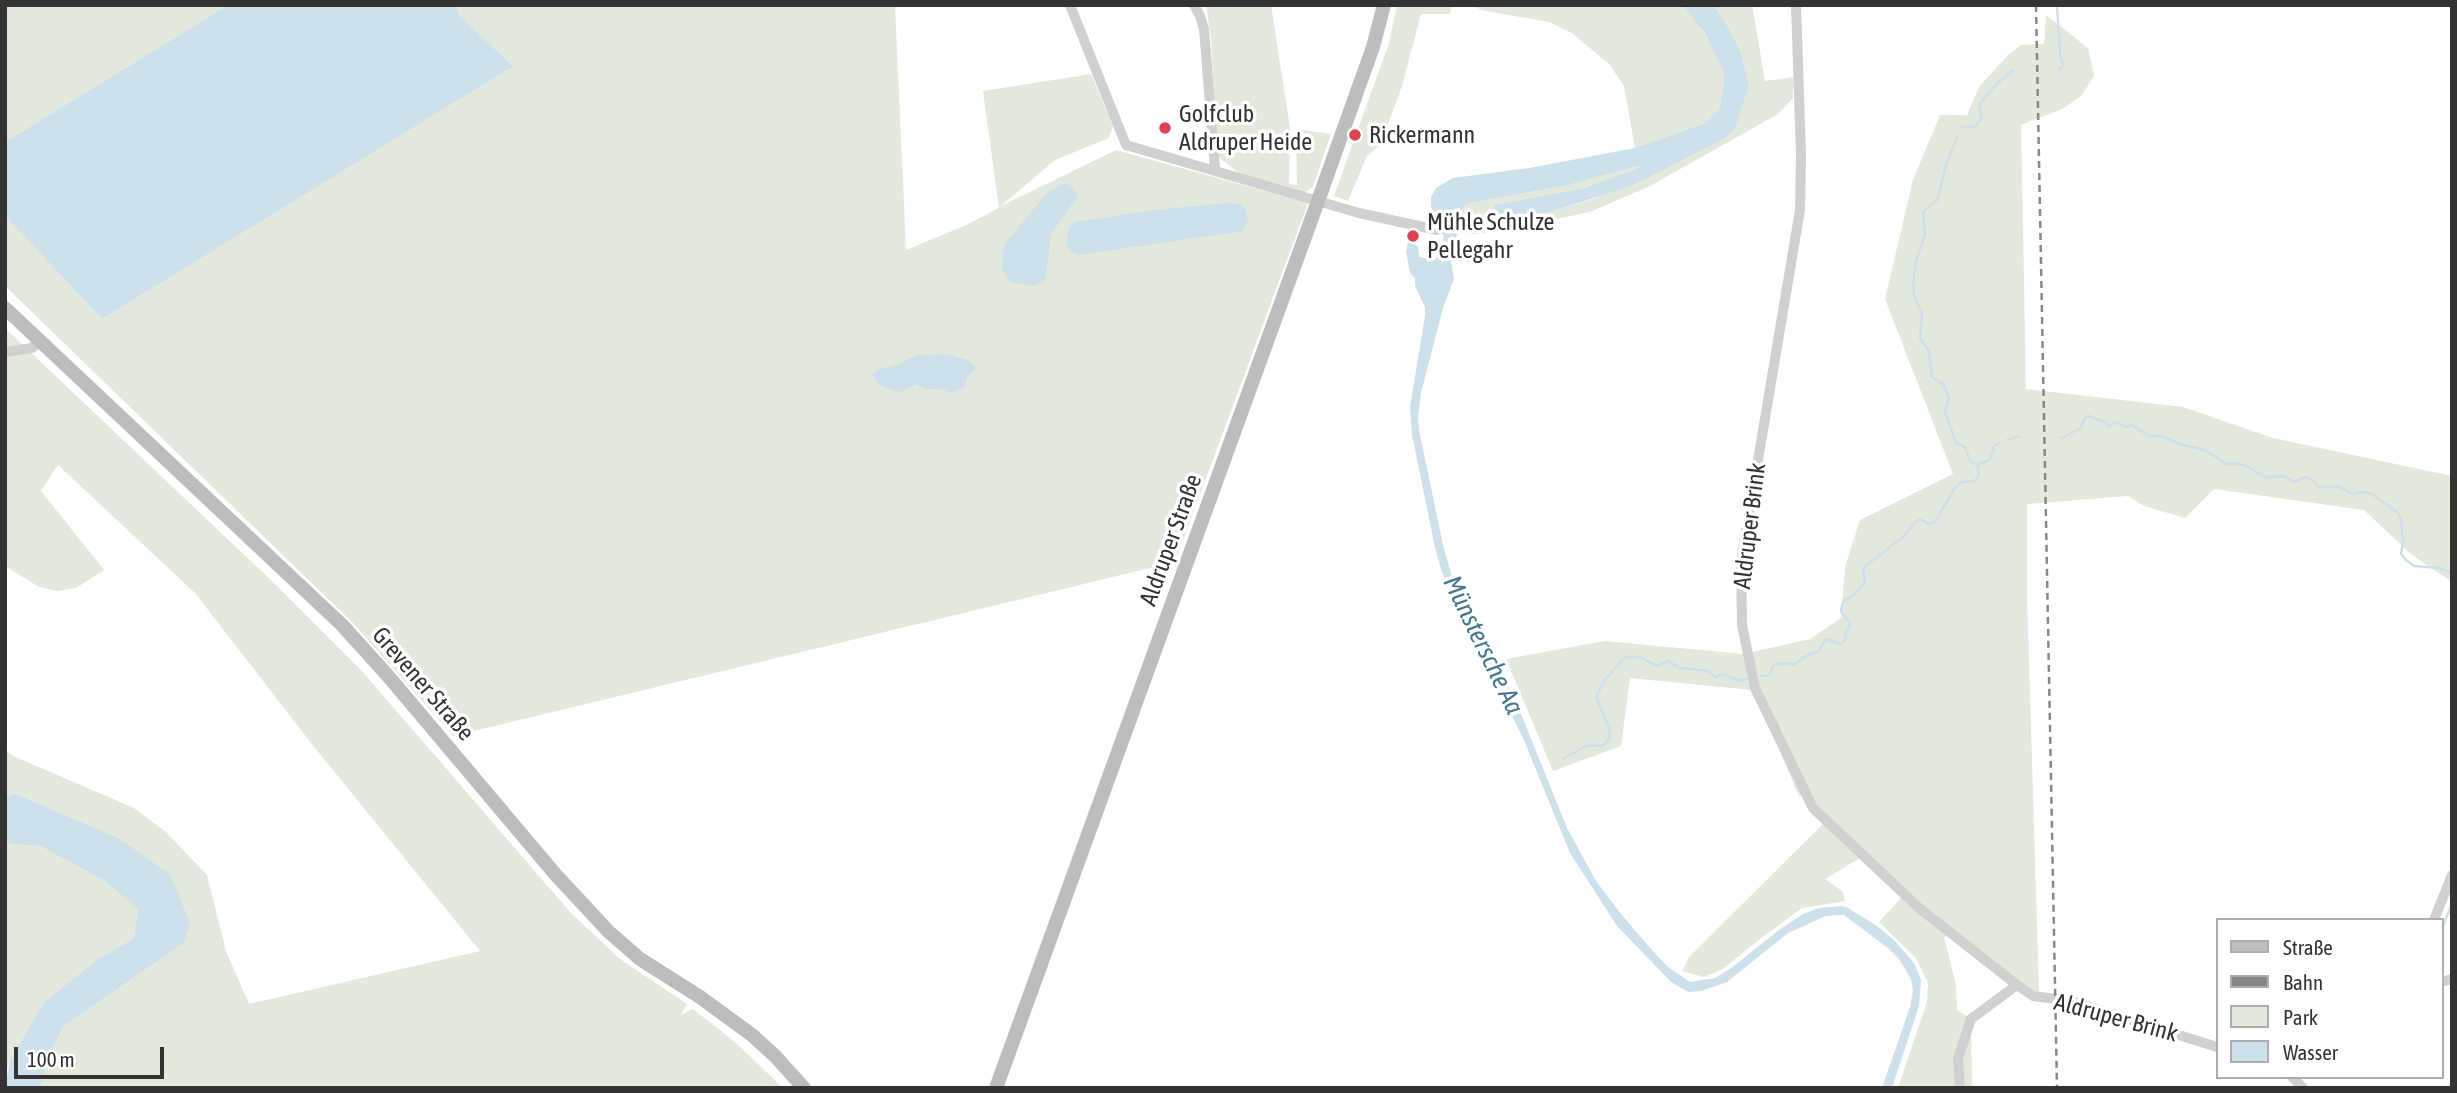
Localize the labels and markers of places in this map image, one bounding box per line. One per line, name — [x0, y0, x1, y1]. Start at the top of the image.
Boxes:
place label: Golfclub Aldruper Heide — [1179, 100, 1312, 156]
marker: Golfclub Aldruper Heide — [1157, 120, 1173, 136]
place label: Rickermann — [1369, 121, 1475, 149]
marker: Rickermann — [1347, 127, 1363, 143]
place label: Mühle Schulze Pellegahr — [1427, 208, 1554, 264]
marker: Mühle Schulze Pellegahr — [1405, 228, 1421, 244]

